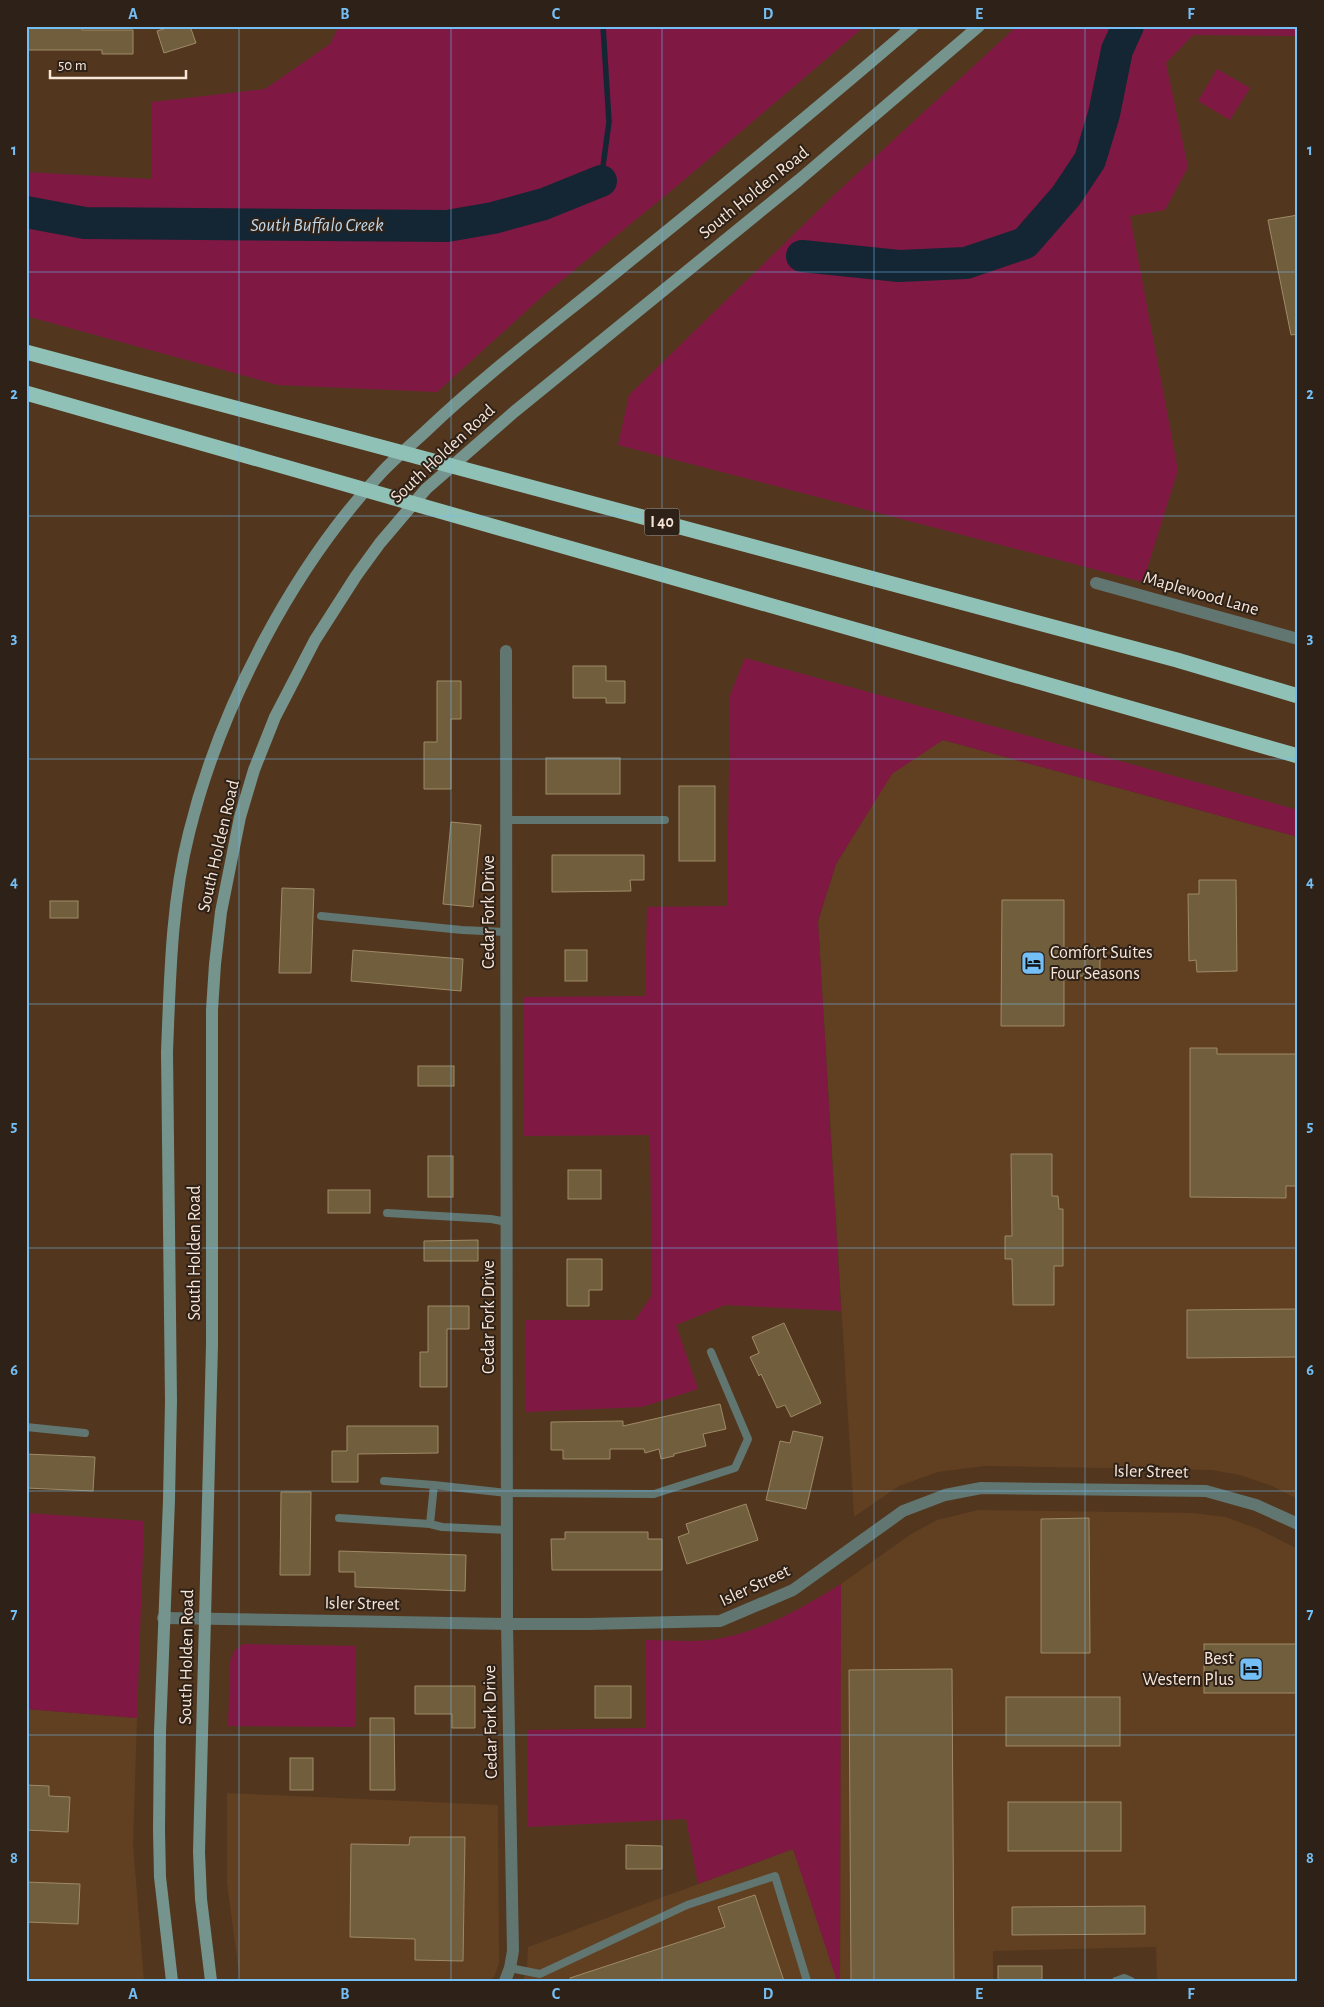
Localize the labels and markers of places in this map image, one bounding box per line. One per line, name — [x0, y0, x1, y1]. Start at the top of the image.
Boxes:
place label: Comfort Suites Four Seasons — [1050, 944, 1153, 983]
hotel icon: Comfort Suites Four Seasons — [1020, 950, 1046, 976]
place label: Best Western Plus — [1142, 1650, 1234, 1689]
hotel icon: Best Western Plus — [1238, 1656, 1264, 1682]

